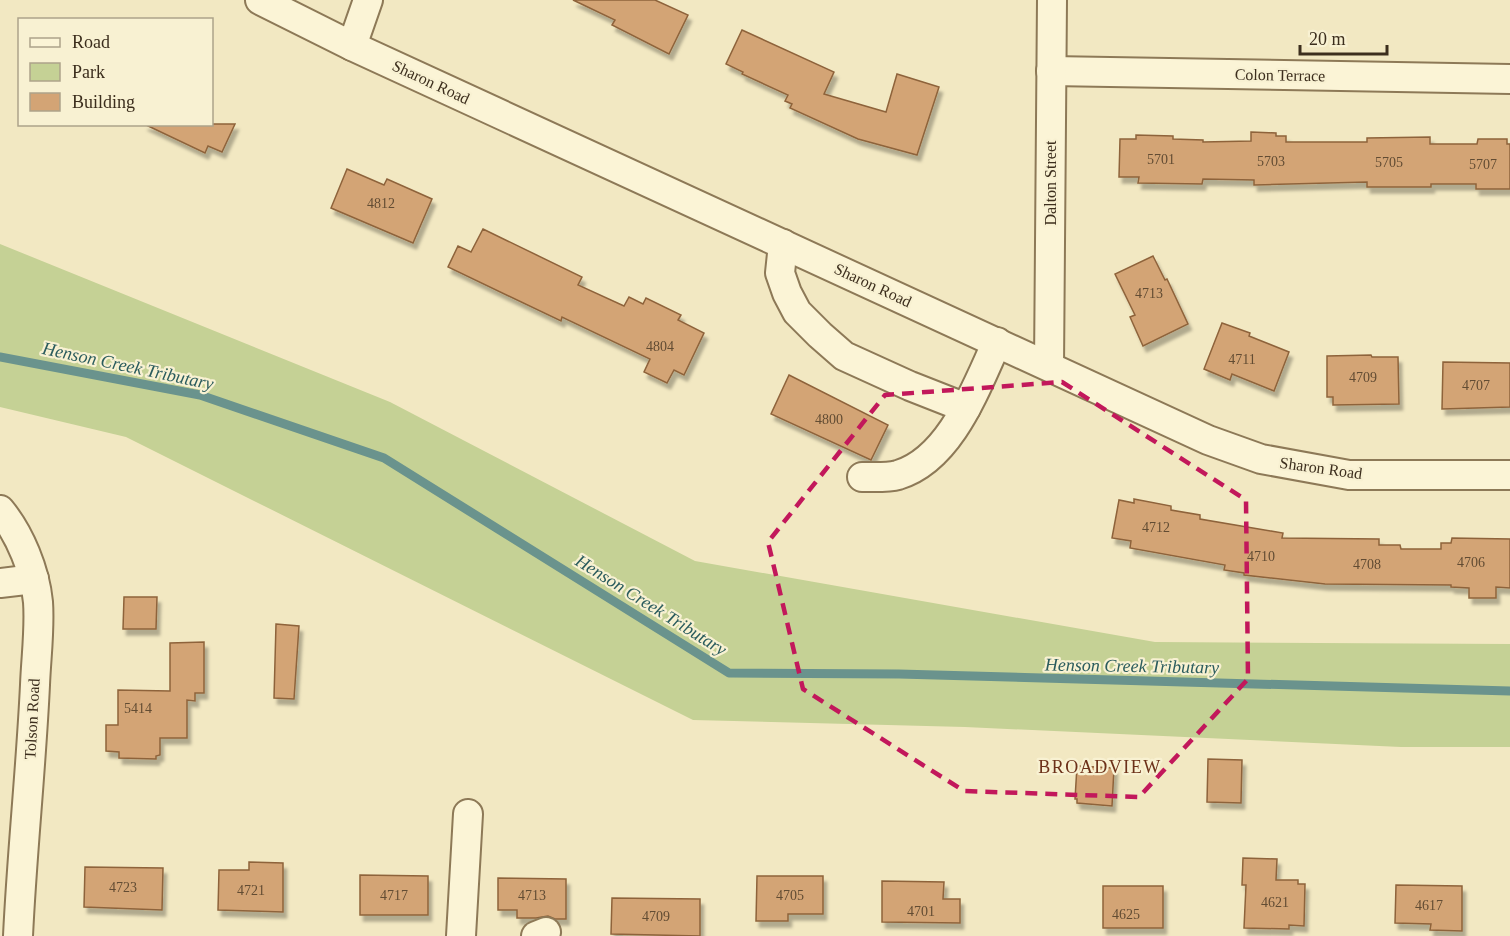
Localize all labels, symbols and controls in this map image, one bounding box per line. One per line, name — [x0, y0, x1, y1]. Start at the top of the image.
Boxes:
legend — [18, 18, 213, 126]
scale bar — [1300, 18, 1387, 56]
text: 20 m — [1309, 29, 1346, 49]
text: Road — [72, 32, 110, 52]
street label: Sharon Road — [390, 57, 472, 107]
text: Park — [72, 62, 105, 82]
street label: Colon Terrace — [1235, 66, 1325, 84]
text: Building — [72, 92, 135, 112]
street label: Dalton Street — [1042, 140, 1059, 225]
house number: 5701 — [1147, 152, 1175, 167]
house number: 5703 — [1257, 154, 1285, 169]
house number: 5705 — [1375, 155, 1403, 170]
house number: 5707 — [1469, 157, 1497, 172]
house number: 4812 — [367, 196, 395, 211]
street label: Sharon Road — [832, 260, 914, 310]
house number: 4713 — [1135, 286, 1163, 301]
water label: Henson Creek Tributary — [40, 338, 215, 394]
house number: 4804 — [646, 339, 674, 354]
house number: 4711 — [1228, 352, 1256, 367]
house number: 4709 — [1349, 370, 1377, 385]
house number: 4707 — [1462, 378, 1490, 393]
house number: 4800 — [815, 412, 843, 427]
street label: Sharon Road — [1279, 454, 1363, 482]
house number: 4712 — [1142, 520, 1170, 535]
house number: 4710 — [1247, 549, 1275, 564]
water label: Henson Creek Tributary — [571, 550, 730, 660]
house number: 4706 — [1457, 555, 1485, 570]
house number: 4708 — [1353, 557, 1381, 572]
water label: Henson Creek Tributary — [1044, 654, 1219, 678]
street label: Tolson Road — [21, 678, 43, 760]
house number: 5414 — [124, 701, 152, 716]
district label: BROADVIEW — [1038, 757, 1162, 777]
house number: 4723 — [109, 880, 137, 895]
house number: 4721 — [237, 883, 265, 898]
house number: 4717 — [380, 888, 408, 903]
house number: 4713 — [518, 888, 546, 903]
house number: 4705 — [776, 888, 804, 903]
house number: 4621 — [1261, 895, 1289, 910]
house number: 4617 — [1415, 898, 1443, 913]
house number: 4701 — [907, 904, 935, 919]
house number: 4625 — [1112, 907, 1140, 922]
house number: 4709 — [642, 909, 670, 924]

